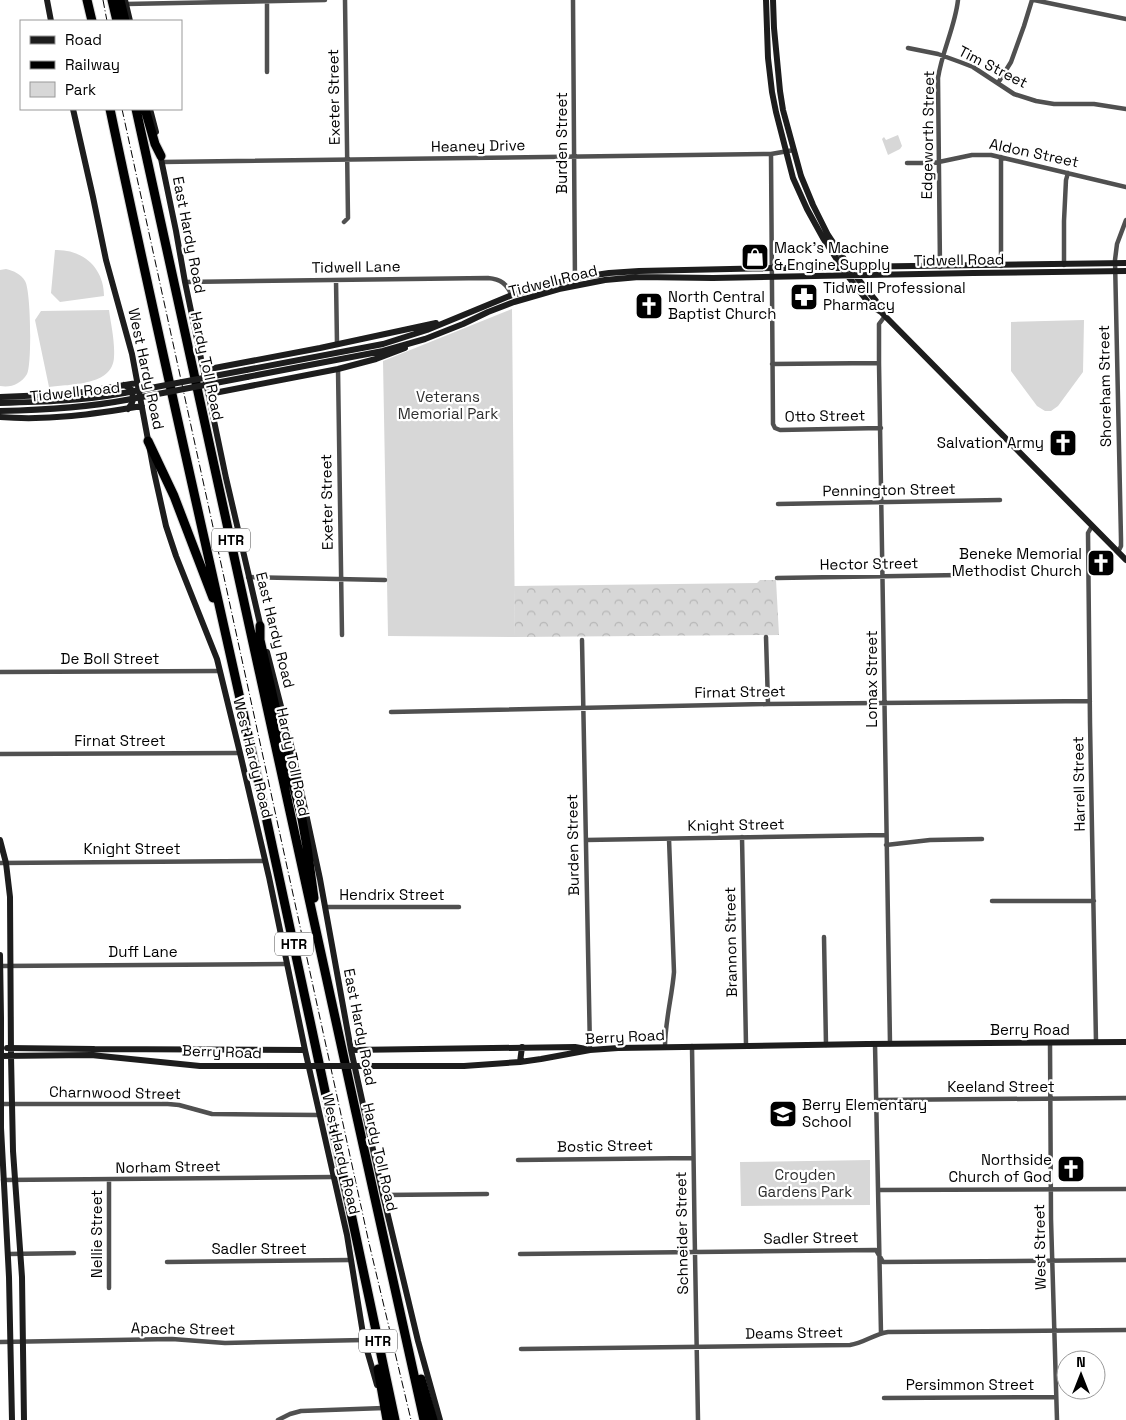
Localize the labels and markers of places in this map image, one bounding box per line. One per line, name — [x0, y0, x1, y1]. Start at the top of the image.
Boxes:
place label: Mack's Machine & Engine Supply — [774, 238, 890, 274]
shop icon: Mack's Machine & Engine Supply — [740, 242, 770, 272]
place label: Tidwell Professional Pharmacy — [823, 278, 966, 314]
pharmacy icon: Tidwell Professional Pharmacy — [789, 282, 819, 312]
place label: North Central Baptist Church — [668, 287, 776, 323]
church icon: North Central Baptist Church — [634, 291, 664, 321]
church icon: Salvation Army — [1048, 428, 1078, 458]
place label: Salvation Army — [937, 433, 1044, 452]
place label: Beneke Memorial Methodist Church — [952, 544, 1082, 580]
church icon: Beneke Memorial Methodist Church — [1086, 548, 1116, 578]
place label: Berry Elementary School — [802, 1095, 927, 1131]
school or university icon: Berry Elementary School — [768, 1099, 798, 1129]
place label: Northside Church of God — [948, 1150, 1052, 1186]
church icon: Northside Church of God — [1056, 1154, 1086, 1184]

